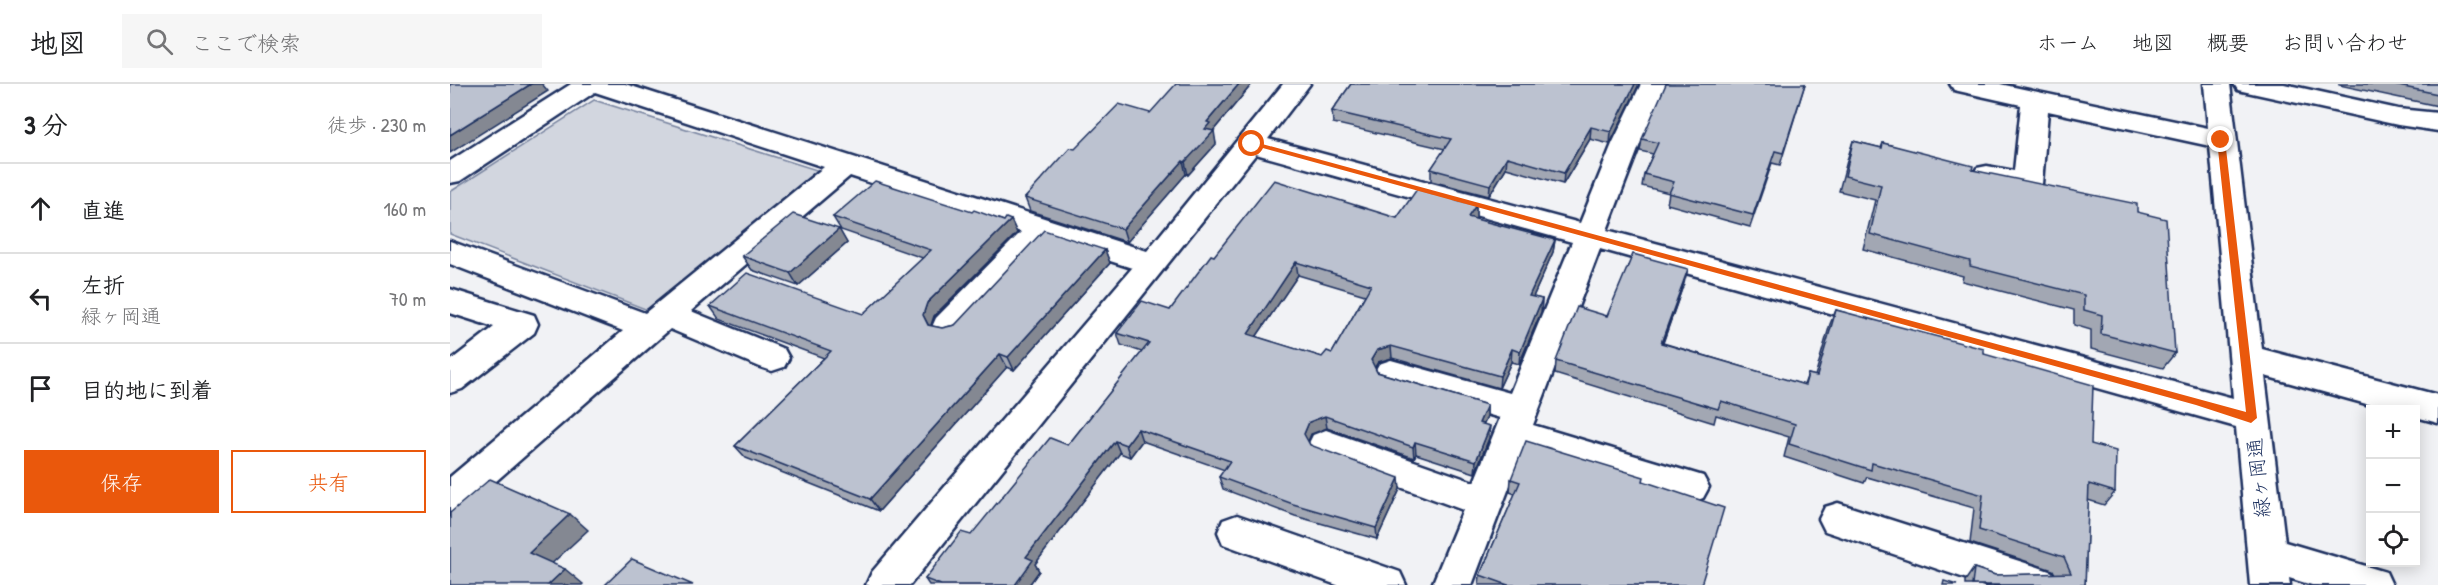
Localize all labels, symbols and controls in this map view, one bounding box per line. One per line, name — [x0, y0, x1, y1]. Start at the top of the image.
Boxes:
search box — [122, 14, 542, 68]
text: 地図 — [30, 24, 86, 62]
icon: search — [143, 25, 176, 58]
text: ここで検索 — [191, 28, 301, 58]
text: ホーム — [2037, 28, 2099, 57]
text: 地図 — [2132, 28, 2174, 57]
text: 概要 — [2207, 28, 2249, 57]
text: お問い合わせ — [2282, 28, 2408, 57]
text: 3 分 — [24, 107, 68, 142]
text: 徒歩 · 230 m — [327, 111, 426, 138]
route end — [2207, 126, 2233, 152]
route start — [1238, 130, 1264, 156]
icon: ahead — [24, 192, 57, 225]
text: 直進 — [81, 195, 125, 225]
text: 160 m — [384, 195, 426, 222]
text: 左折 — [81, 270, 125, 300]
icon: left — [24, 282, 57, 315]
text: 70 m — [389, 285, 426, 312]
text: 緑ヶ岡通 — [81, 302, 161, 329]
icon: arrive — [24, 372, 57, 405]
text: 目的地に到着 — [81, 375, 213, 405]
map controls — [2366, 405, 2420, 567]
button: + — [2366, 405, 2420, 459]
street label: 緑ヶ岡通 — [2240, 437, 2276, 519]
button: 保存 — [24, 450, 219, 513]
button: 共有 — [231, 450, 426, 513]
button: − — [2366, 459, 2420, 513]
button: locate — [2366, 513, 2420, 567]

